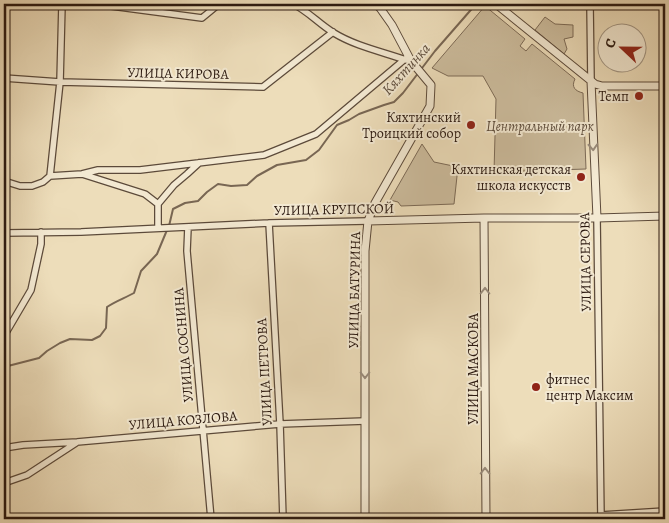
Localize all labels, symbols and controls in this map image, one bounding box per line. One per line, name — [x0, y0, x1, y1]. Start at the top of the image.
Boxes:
north arrow — [596, 22, 646, 72]
text: С — [600, 35, 621, 51]
water label: Кяхтинка — [377, 39, 435, 99]
street label: УЛИЦА КИРОВА — [127, 63, 230, 84]
place label: Темп — [598, 87, 629, 106]
marker: Темп — [633, 90, 645, 102]
place label: Кяхтинский Троицкий собор — [362, 108, 461, 143]
park label: Центральный парк — [486, 117, 594, 136]
marker: Кяхтинский Троицкий собор — [465, 119, 477, 131]
one-way arrow — [588, 143, 599, 151]
place label: Кяхтинская детская школа искусств — [451, 160, 571, 195]
marker: Кяхтинская детская школа искусств — [575, 171, 587, 183]
street label: УЛИЦА КРУПСКОЙ — [274, 199, 394, 220]
street label: УЛИЦА СЕРОВА — [575, 211, 596, 312]
street label: УЛИЦА БАТУРИНА — [344, 231, 365, 349]
street label: УЛИЦА СОСНИНА — [169, 286, 198, 403]
one-way arrow — [480, 286, 490, 294]
street label: УЛИЦА МАСКОВА — [464, 312, 483, 425]
street label: УЛИЦА ПЕТРОВА — [252, 317, 277, 426]
place label: фитнес центр Максим — [546, 370, 633, 405]
one-way arrow — [360, 372, 370, 379]
marker: фитнес центр Максим — [530, 381, 542, 393]
street label: УЛИЦА КОЗЛОВА — [128, 406, 239, 435]
one-way arrow — [480, 466, 490, 474]

